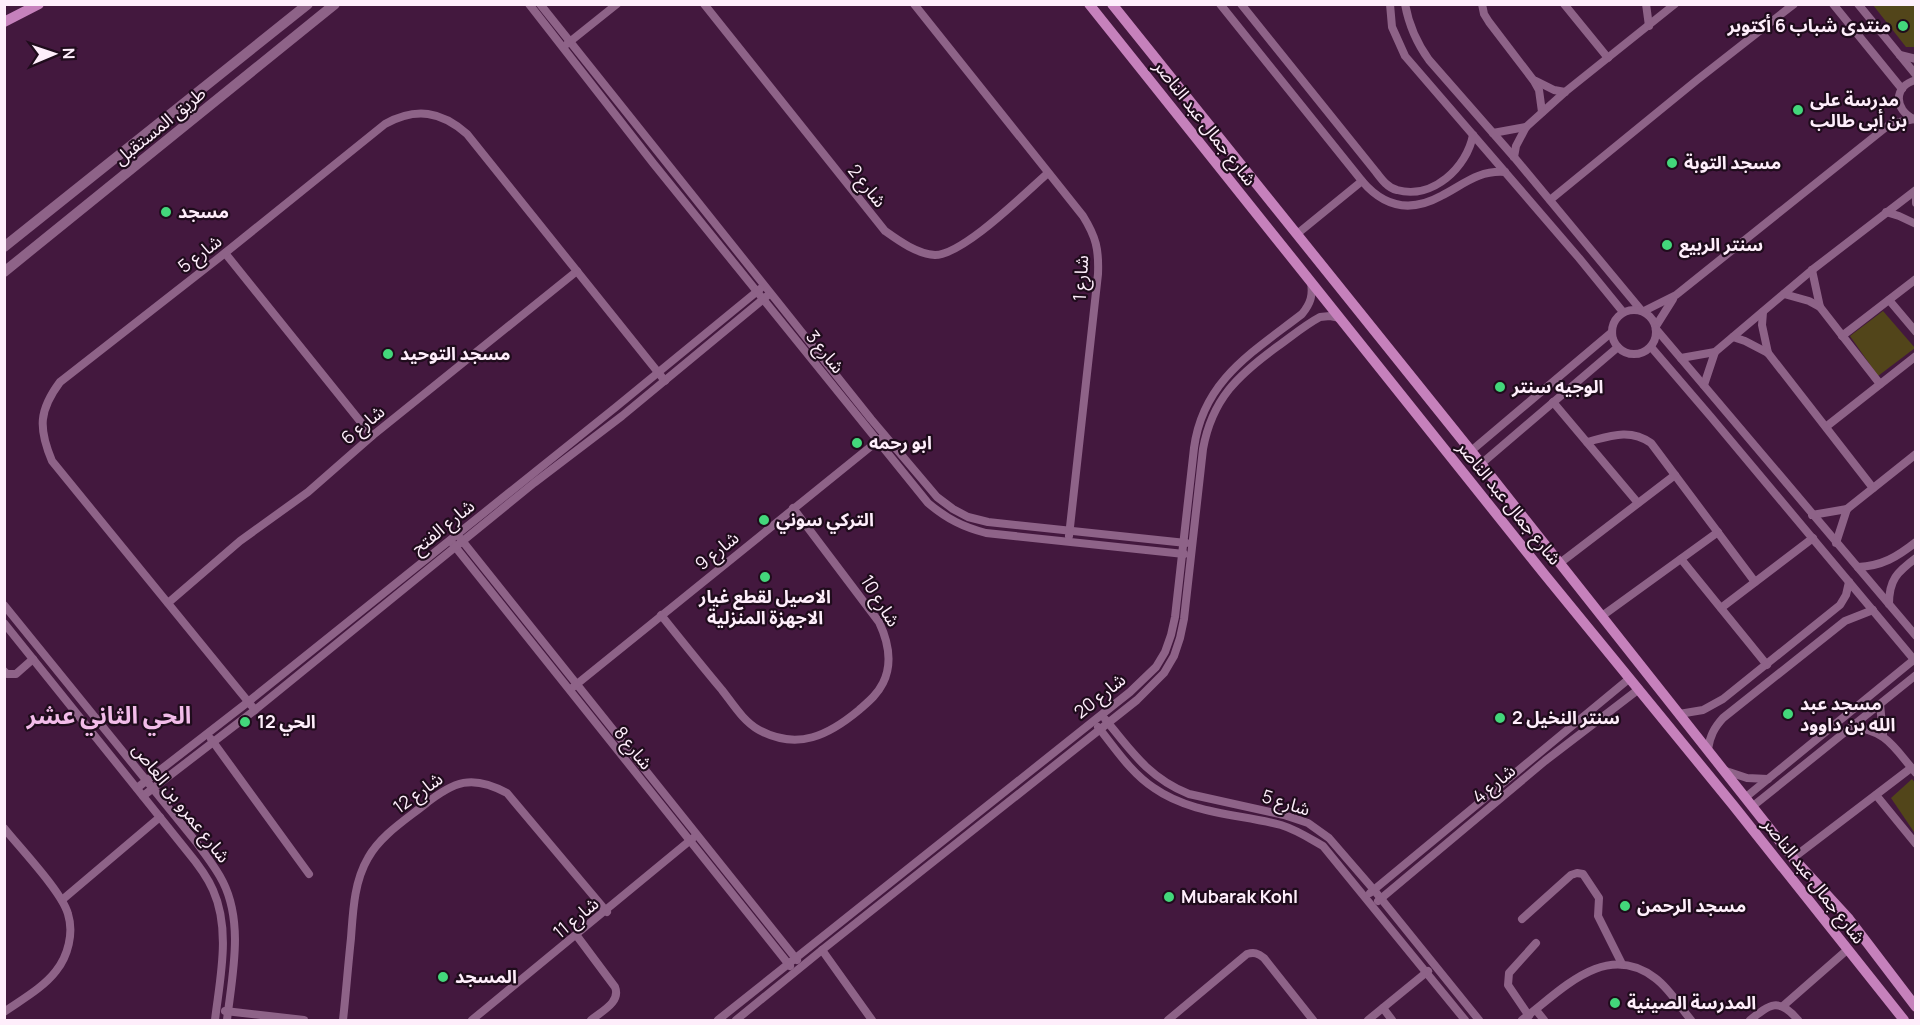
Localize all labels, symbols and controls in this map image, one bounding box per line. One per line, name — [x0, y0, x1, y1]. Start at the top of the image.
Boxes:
place label: منتدى شباب 6 أكتوبر — [1726, 13, 1891, 37]
marker: منتدى شباب 6 أكتوبر — [1896, 19, 1910, 33]
north arrow — [24, 24, 84, 84]
text: N — [58, 47, 80, 60]
street label: شارع جمال عبد الناصر — [1146, 54, 1262, 192]
street label: طريق المستقبل — [108, 81, 210, 170]
place label: مدرسة على بن أبى طالب — [1810, 87, 1907, 132]
marker: مدرسة على بن أبى طالب — [1791, 103, 1805, 117]
place label: مسجد التوبة — [1684, 150, 1781, 174]
marker: مسجد التوبة — [1665, 156, 1679, 170]
street label: شارع 2 — [841, 159, 893, 214]
place label: مسجد — [178, 199, 229, 223]
marker: مسجد — [159, 205, 173, 219]
street label: شارع 5 — [173, 229, 228, 280]
place label: سنتر الربيع — [1679, 232, 1763, 258]
marker: سنتر الربيع — [1660, 238, 1674, 252]
street label: شارع 1 — [1067, 254, 1096, 302]
street label: شارع 3 — [799, 325, 850, 380]
place label: مسجد التوحيد — [400, 341, 510, 365]
marker: مسجد التوحيد — [381, 347, 395, 361]
place label: الوجيه سنتر — [1511, 374, 1603, 398]
marker: الوجيه سنتر — [1493, 380, 1507, 394]
street label: شارع 6 — [336, 399, 391, 452]
place label: ابو رحمه — [869, 430, 932, 454]
street label: شارع جمال عبد الناصر — [1449, 435, 1567, 571]
marker: ابو رحمه — [850, 436, 864, 450]
street label: شارع الفتح — [406, 493, 481, 561]
place label: التركي سوني — [776, 507, 874, 534]
marker: التركي سوني — [757, 513, 771, 527]
street label: شارع 9 — [689, 525, 745, 578]
marker: الاصيل لقطع غيار الاجهزة المنزلية — [758, 570, 772, 584]
street label: شارع 10 — [853, 570, 906, 632]
place label: الاصيل لقطع غيار الاجهزة المنزلية — [698, 584, 831, 629]
street label: شارع 20 — [1069, 667, 1132, 726]
place label: مسجد عبد الله بن داوود — [1800, 691, 1895, 736]
district label: الحي الثاني عشر — [26, 698, 191, 736]
place label: سنتر النخيل 2 — [1512, 705, 1620, 729]
marker: مسجد عبد الله بن داوود — [1781, 707, 1795, 721]
place label: الحي 12 — [257, 709, 316, 736]
marker: سنتر النخيل 2 — [1493, 711, 1507, 725]
marker: الحي 12 — [238, 715, 252, 729]
street label: شارع 8 — [607, 721, 659, 776]
street label: شارع عمرو بن العاص — [125, 738, 236, 869]
street label: شارع 4 — [1467, 758, 1522, 811]
street label: شارع 12 — [388, 766, 449, 821]
street label: شارع 5 — [1258, 783, 1313, 824]
street label: شارع جمال عبد الناصر — [1755, 812, 1871, 950]
place label: Mubarak Kohl — [1181, 884, 1298, 908]
marker: Mubarak Kohl — [1162, 890, 1176, 904]
street label: شارع 11 — [547, 891, 605, 946]
place label: مسجد الرحمن — [1637, 893, 1746, 917]
marker: مسجد الرحمن — [1618, 899, 1632, 913]
place label: المسجد — [455, 964, 517, 988]
marker: المسجد — [436, 970, 450, 984]
place label: المدرسة الصينية — [1627, 990, 1756, 1014]
marker: المدرسة الصينية — [1608, 996, 1622, 1010]

